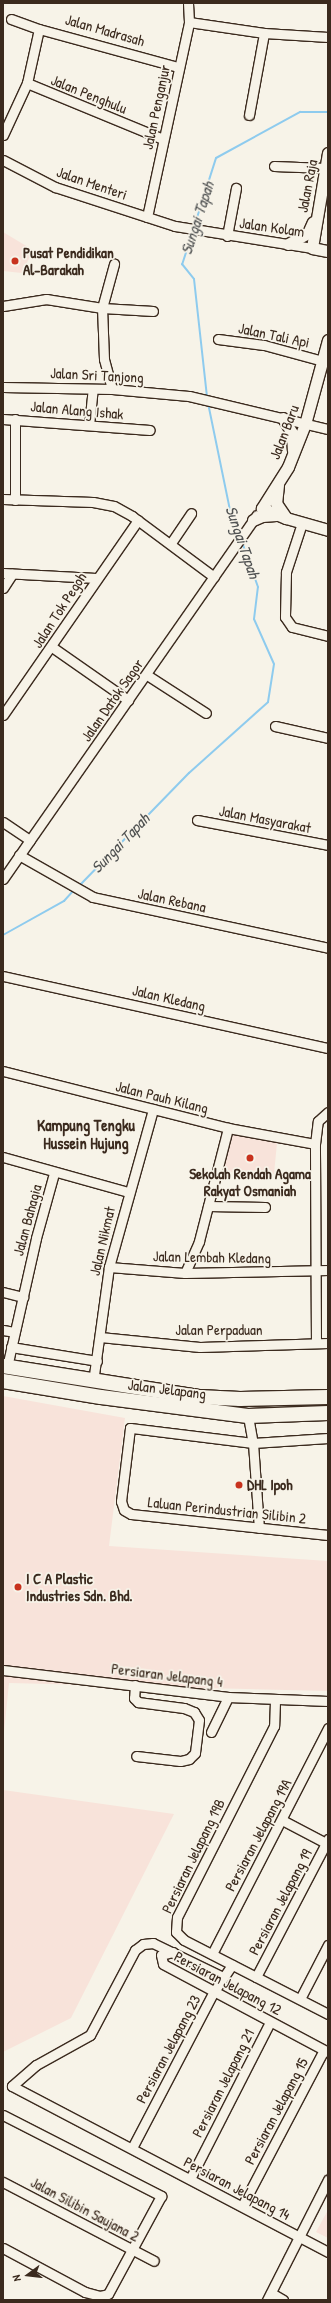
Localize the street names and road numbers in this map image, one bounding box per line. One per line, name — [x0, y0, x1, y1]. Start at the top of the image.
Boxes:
street label: Jalan Madrasah — [63, 10, 147, 50]
street label: Jalan Penganjur — [138, 63, 174, 151]
street label: Jalan Penghulu — [48, 71, 130, 117]
street label: Jalan Raja — [293, 158, 321, 214]
street label: Jalan Menteri — [54, 163, 130, 203]
street label: Jalan Kolam — [238, 214, 306, 240]
street label: Jalan Tali Api — [237, 319, 311, 351]
street label: Jalan Sri Tanjong — [50, 364, 144, 386]
street label: Jalan Alang Ishak — [30, 397, 124, 423]
street label: Jalan Baru — [265, 402, 303, 462]
street label: Jalan Tok Pegoh — [28, 569, 90, 651]
street label: Jalan Datok Sagor — [77, 655, 147, 745]
street label: Jalan Masyarakat — [218, 801, 312, 837]
street label: Jalan Rebana — [136, 884, 208, 916]
street label: Jalan Kledang — [131, 981, 207, 1015]
street label: Jalan Pauh Kilang — [114, 1077, 210, 1117]
street label: Jalan Bahagia — [9, 1182, 45, 1258]
street label: Jalan Nikmat — [85, 1205, 119, 1277]
street label: Jalan Lembah Kledang — [153, 1247, 271, 1267]
street label: Jalan Perpaduan — [175, 1321, 263, 1339]
street label: Jalan Jelapang — [127, 1375, 207, 1403]
street label: Laluan Perindustrian Silibin 2 — [147, 1493, 307, 1527]
street label: Persiaran Jelapang 4 — [110, 1659, 224, 1691]
street label: Persiaran Jelapang 19A — [221, 1776, 295, 1894]
street label: Persiaran Jelapang 19B — [158, 1796, 228, 1916]
street label: Persiaran Jelapang 19 — [244, 1846, 316, 1958]
street label: Persiaran Jelapang 12 — [171, 1947, 285, 2019]
street label: Persiaran Jelapang 23 — [132, 1992, 204, 2106]
street label: Persiaran Jelapang 21 — [188, 2026, 258, 2140]
street label: Persiaran Jelapang 15 — [240, 2055, 312, 2167]
street label: Persiaran Jelapang 14 — [181, 2152, 293, 2224]
street label: Jalan Silibin Saujana 2 — [28, 2173, 142, 2245]

